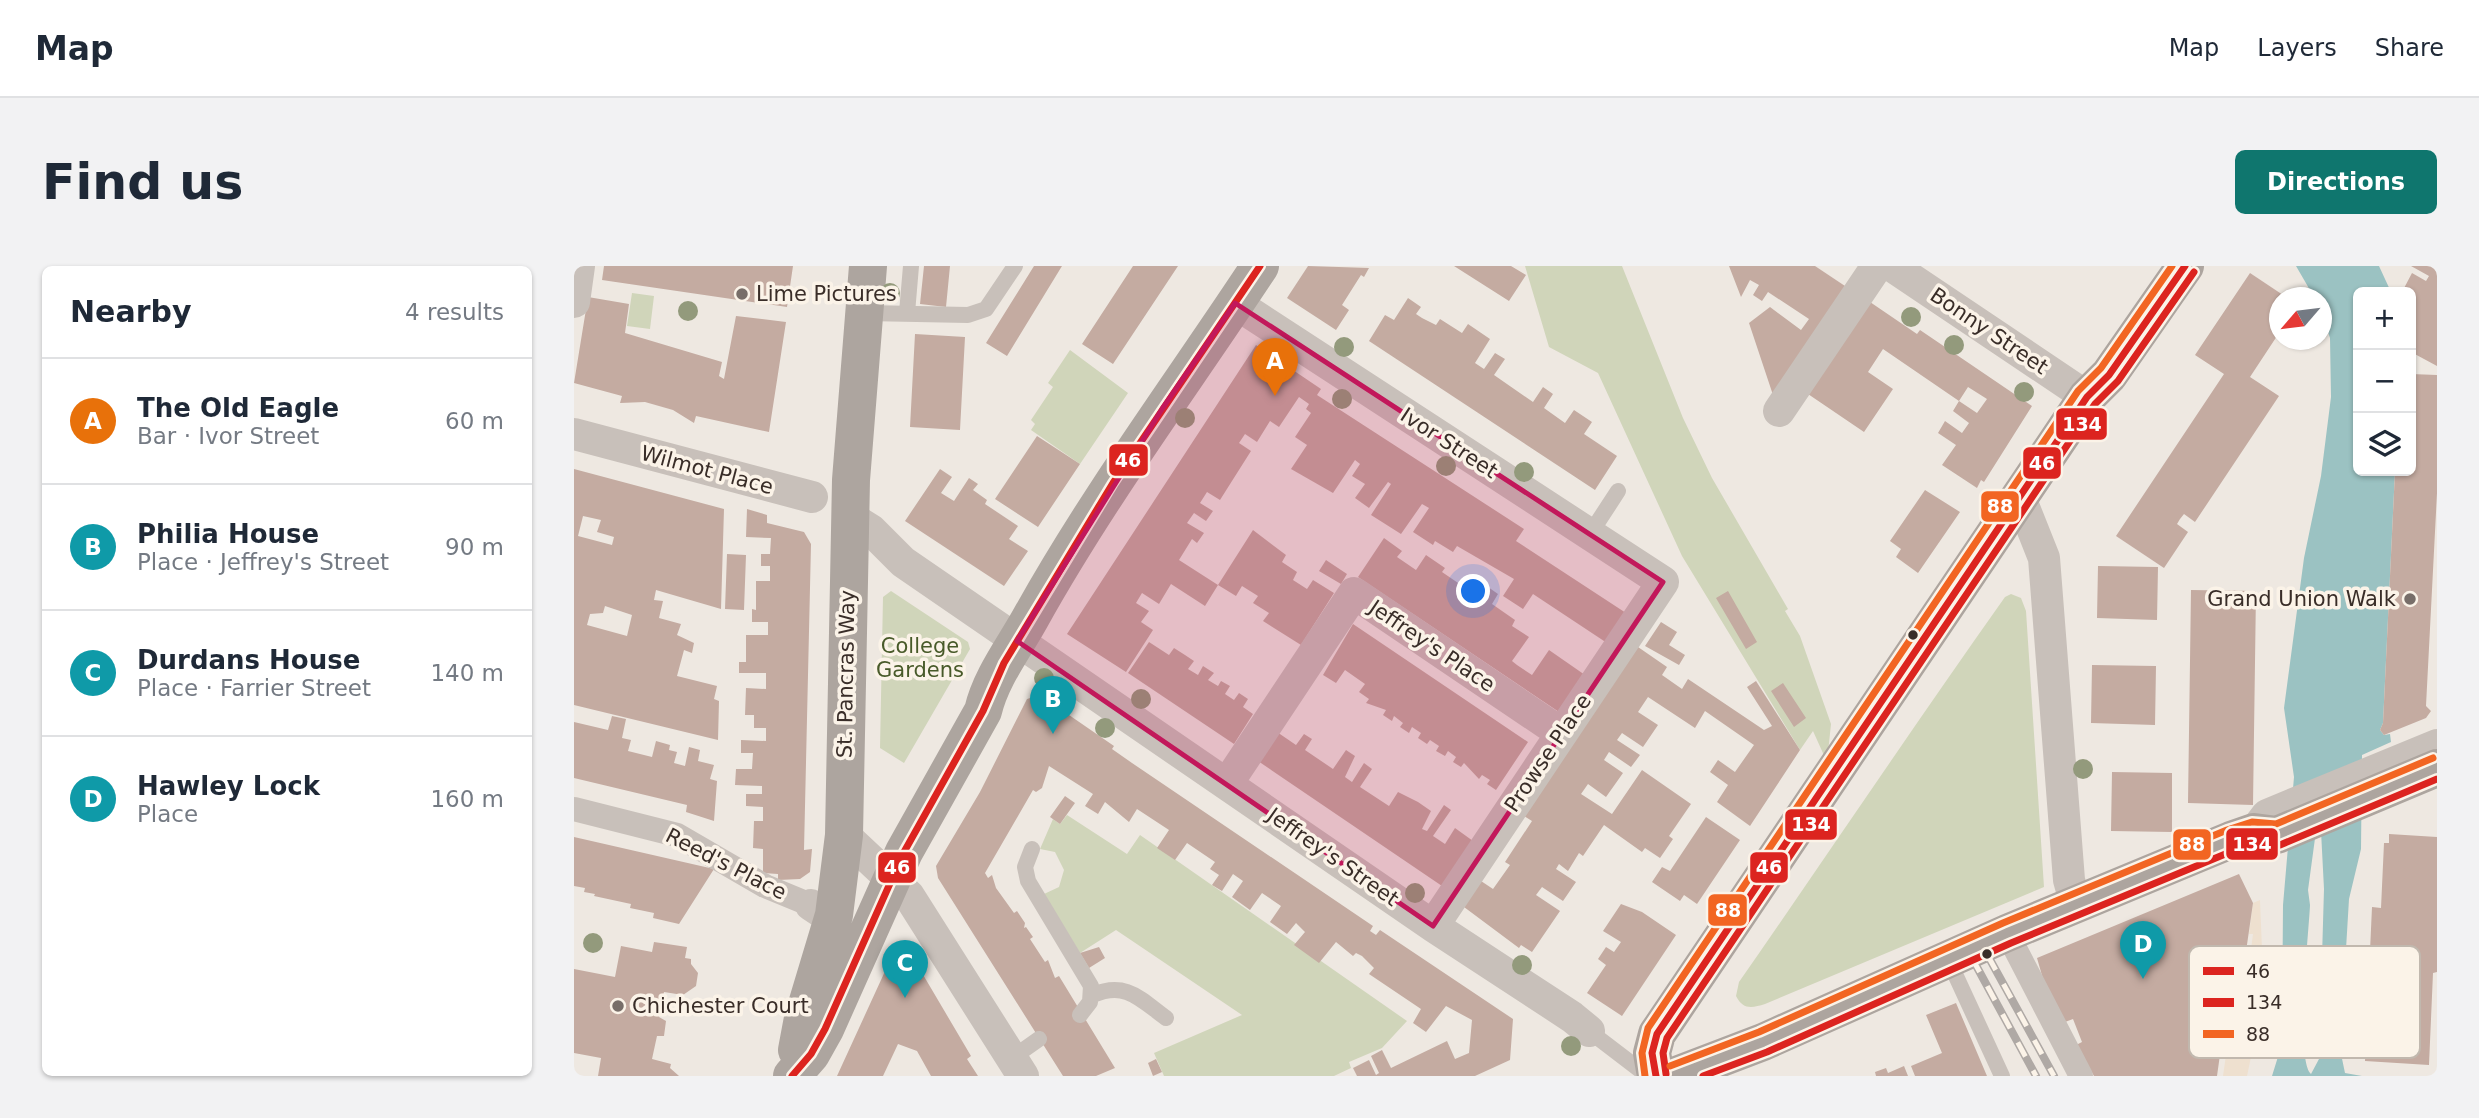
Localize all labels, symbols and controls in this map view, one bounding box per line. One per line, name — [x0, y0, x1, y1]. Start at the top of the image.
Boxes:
text: Map — [35, 29, 114, 68]
text: Map — [2169, 34, 2219, 62]
text: Layers — [2257, 34, 2337, 62]
text: Share — [2375, 34, 2444, 62]
button: Directions — [2235, 150, 2437, 214]
text: Find us — [42, 154, 243, 211]
place label: Lime Pictures — [756, 282, 897, 306]
street label: Bonny Street — [1926, 283, 2052, 379]
marker: Lime Pictures — [734, 286, 750, 302]
north arrow — [2269, 287, 2332, 350]
map controls — [2353, 287, 2416, 476]
button: + — [2353, 287, 2416, 350]
text: Nearby — [70, 294, 192, 329]
text: 4 results — [405, 299, 504, 325]
pin: A — [1252, 338, 1298, 396]
button: − — [2353, 350, 2416, 413]
text: The Old Eagle — [137, 393, 339, 423]
street label: Ivor Street — [1396, 403, 1502, 483]
line badge: 134 — [2055, 407, 2108, 441]
text: A — [84, 408, 102, 434]
text: 60 m — [445, 408, 504, 434]
text: 134 — [2062, 413, 2102, 435]
button: layers — [2353, 413, 2416, 476]
text: Bar · Ivor Street — [137, 423, 319, 449]
street label: Wilmot Place — [638, 441, 776, 499]
line badge: 46 — [1108, 443, 1149, 477]
line badge: 46 — [2022, 446, 2062, 480]
text: 46 — [1115, 449, 1141, 471]
text: 46 — [2029, 452, 2055, 474]
line badge: 88 — [1980, 490, 2020, 523]
text: 88 — [1987, 495, 2013, 517]
text: Philia House — [137, 519, 319, 549]
text: B — [84, 534, 102, 560]
text: 90 m — [445, 534, 504, 560]
text: Place · Jeffrey's Street — [137, 549, 389, 575]
your location — [1456, 574, 1490, 608]
place label: Grand Union Walk — [2207, 587, 2397, 611]
street label: St. Pancras Way — [833, 590, 859, 758]
marker: Grand Union Walk — [2402, 591, 2418, 607]
street label: Jeffrey's Place — [1363, 594, 1499, 697]
unlabelled marker — [1906, 628, 1920, 642]
park label: College Gardens — [876, 634, 964, 682]
text: Durdans House — [137, 645, 360, 675]
text: C — [85, 660, 101, 686]
text: 140 m — [430, 660, 504, 686]
text: Place · Farrier Street — [137, 675, 371, 701]
pin: B — [1030, 676, 1076, 734]
street label: Prowse Place — [1500, 690, 1596, 816]
text: Hawley Lock — [137, 771, 320, 801]
text: D — [83, 786, 103, 812]
text: 160 m — [430, 786, 504, 812]
text: Place — [137, 801, 198, 827]
street label: Jeffrey's Street — [1261, 802, 1403, 911]
line badge: 134 — [1784, 808, 1838, 841]
text: 134 — [1791, 813, 1831, 835]
street label: Reed's Place — [662, 823, 790, 905]
line badge: 134 — [2225, 827, 2279, 861]
line badge: 88 — [2172, 828, 2212, 861]
text: 88 — [2179, 833, 2205, 855]
text: 134 — [2232, 833, 2272, 855]
line badge: 46 — [877, 851, 917, 884]
line badge: 46 — [1749, 851, 1789, 884]
text: 46 — [884, 856, 910, 878]
text: 46 — [1756, 856, 1782, 878]
line badge: 88 — [1707, 893, 1748, 927]
text: 88 — [1715, 899, 1741, 921]
pin: D — [2120, 921, 2166, 979]
pin: C — [882, 940, 928, 998]
legend — [2189, 946, 2420, 1058]
unlabelled marker — [1980, 947, 1994, 961]
text: 46 — [2246, 960, 2270, 982]
text: 134 — [2246, 991, 2282, 1013]
place label: Chichester Court — [632, 994, 809, 1018]
marker: Chichester Court — [610, 998, 626, 1014]
text: 88 — [2246, 1023, 2270, 1045]

